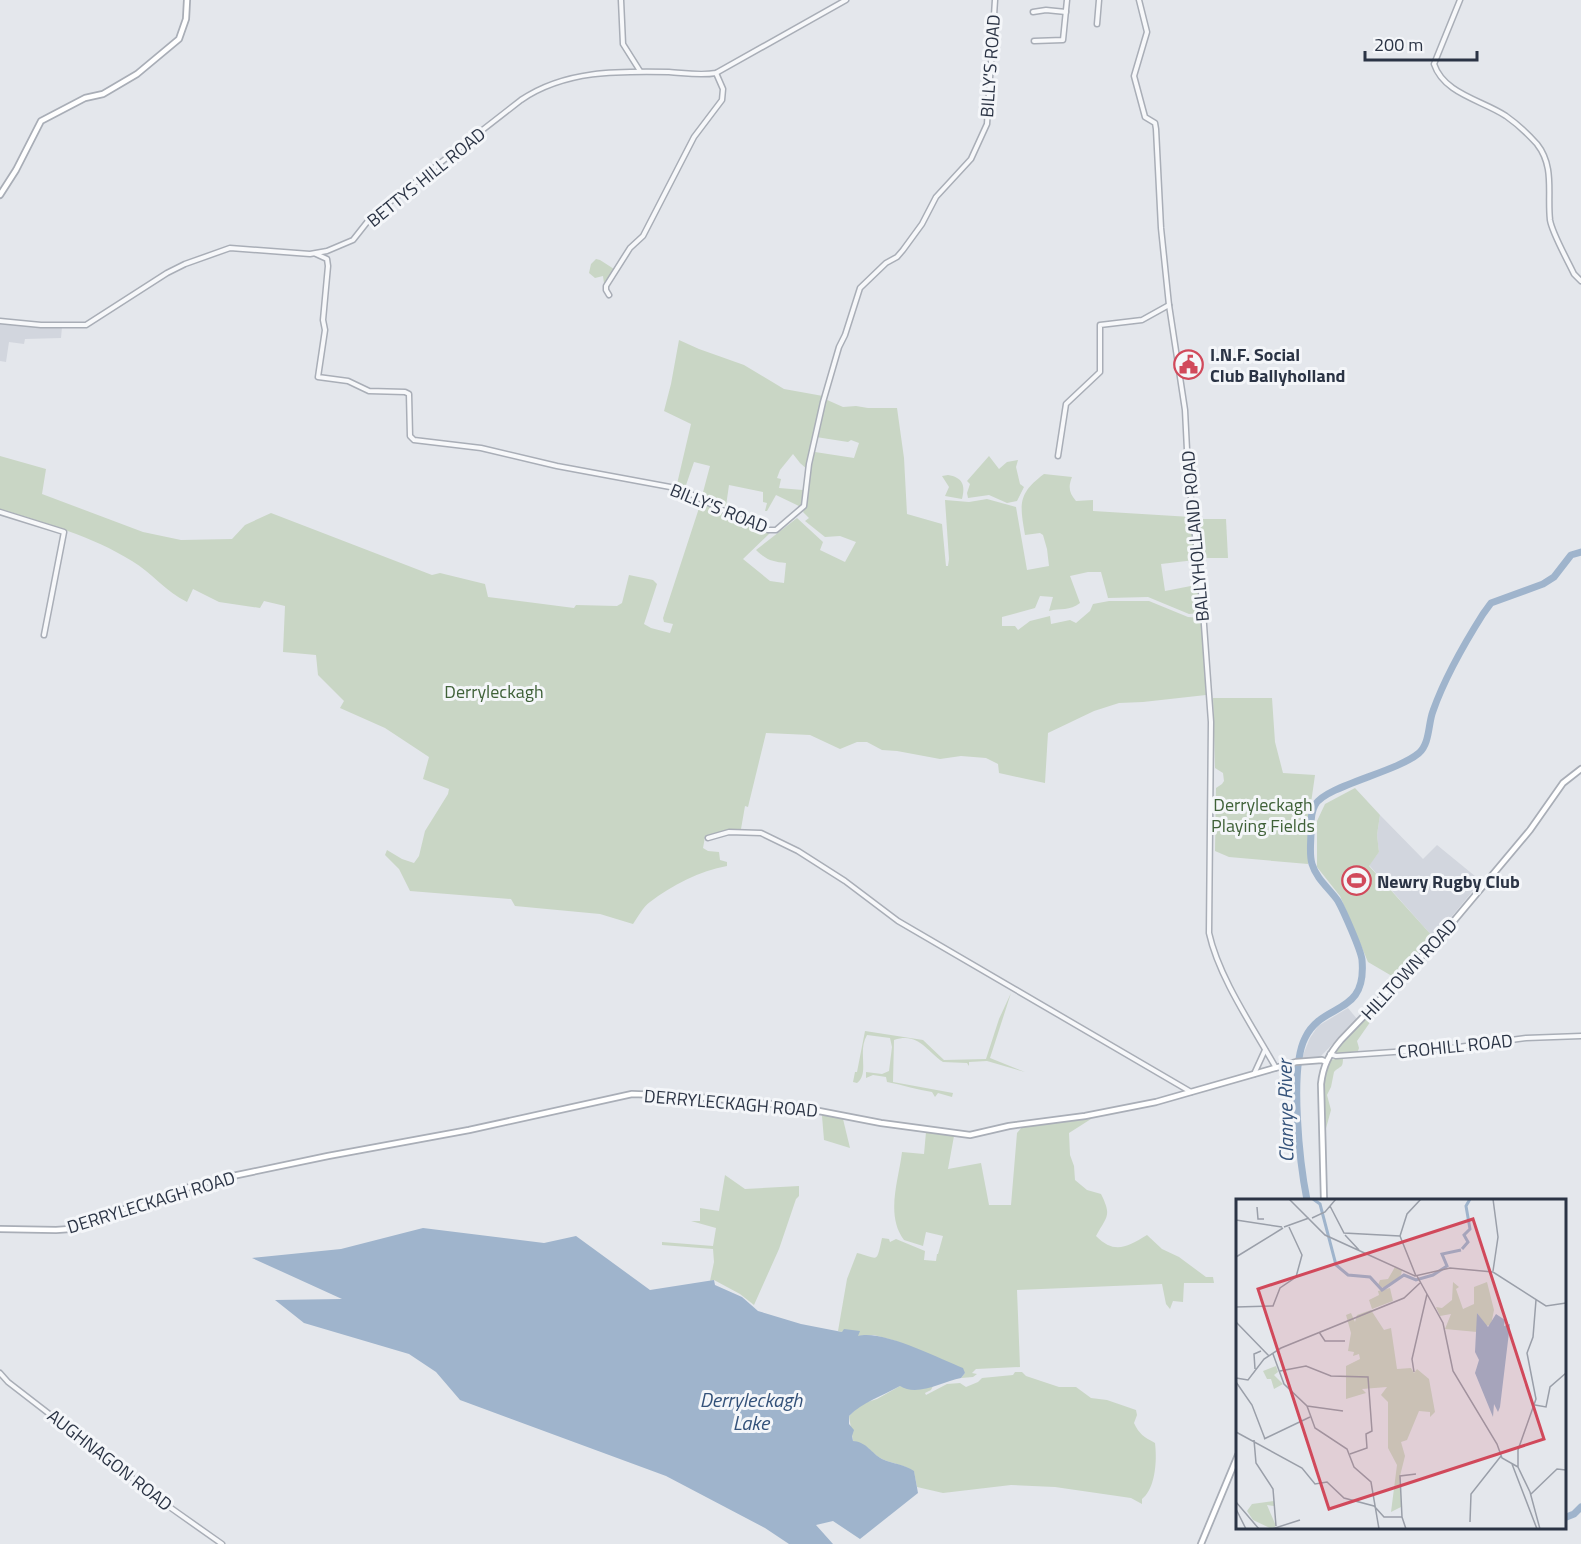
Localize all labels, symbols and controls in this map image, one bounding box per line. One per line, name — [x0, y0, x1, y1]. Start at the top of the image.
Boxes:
street label: BILLY'S ROAD — [973, 13, 1007, 119]
scale bar — [1365, 24, 1478, 62]
text: 200 m — [1374, 31, 1423, 58]
street label: BETTYS HILL ROAD — [361, 121, 491, 233]
place label: I.N.F. Social Club Ballyholland — [1210, 341, 1346, 389]
public building icon: I.N.F. Social Club Ballyholland — [1173, 348, 1205, 380]
street label: BALLYHOLLAND ROAD — [1174, 449, 1216, 623]
street label: BILLY'S ROAD — [666, 476, 772, 540]
park label: Derryleckagh — [444, 678, 544, 705]
park label: Derryleckagh Playing Fields — [1211, 791, 1315, 839]
sports icon: Newry Rugby Club — [1340, 865, 1372, 897]
place label: Newry Rugby Club — [1377, 868, 1520, 895]
street label: HILLTOWN ROAD — [1355, 912, 1463, 1026]
street label: CROHILL ROAD — [1396, 1027, 1514, 1065]
water label: Clanrye River — [1269, 1057, 1301, 1163]
street label: DERRYLECKAGH ROAD — [643, 1082, 819, 1124]
street label: DERRYLECKAGH ROAD — [64, 1164, 238, 1240]
inset map — [1236, 1199, 1566, 1529]
water label: Derryleckagh Lake — [700, 1384, 803, 1438]
street label: AUGHNAGON ROAD — [42, 1402, 178, 1518]

